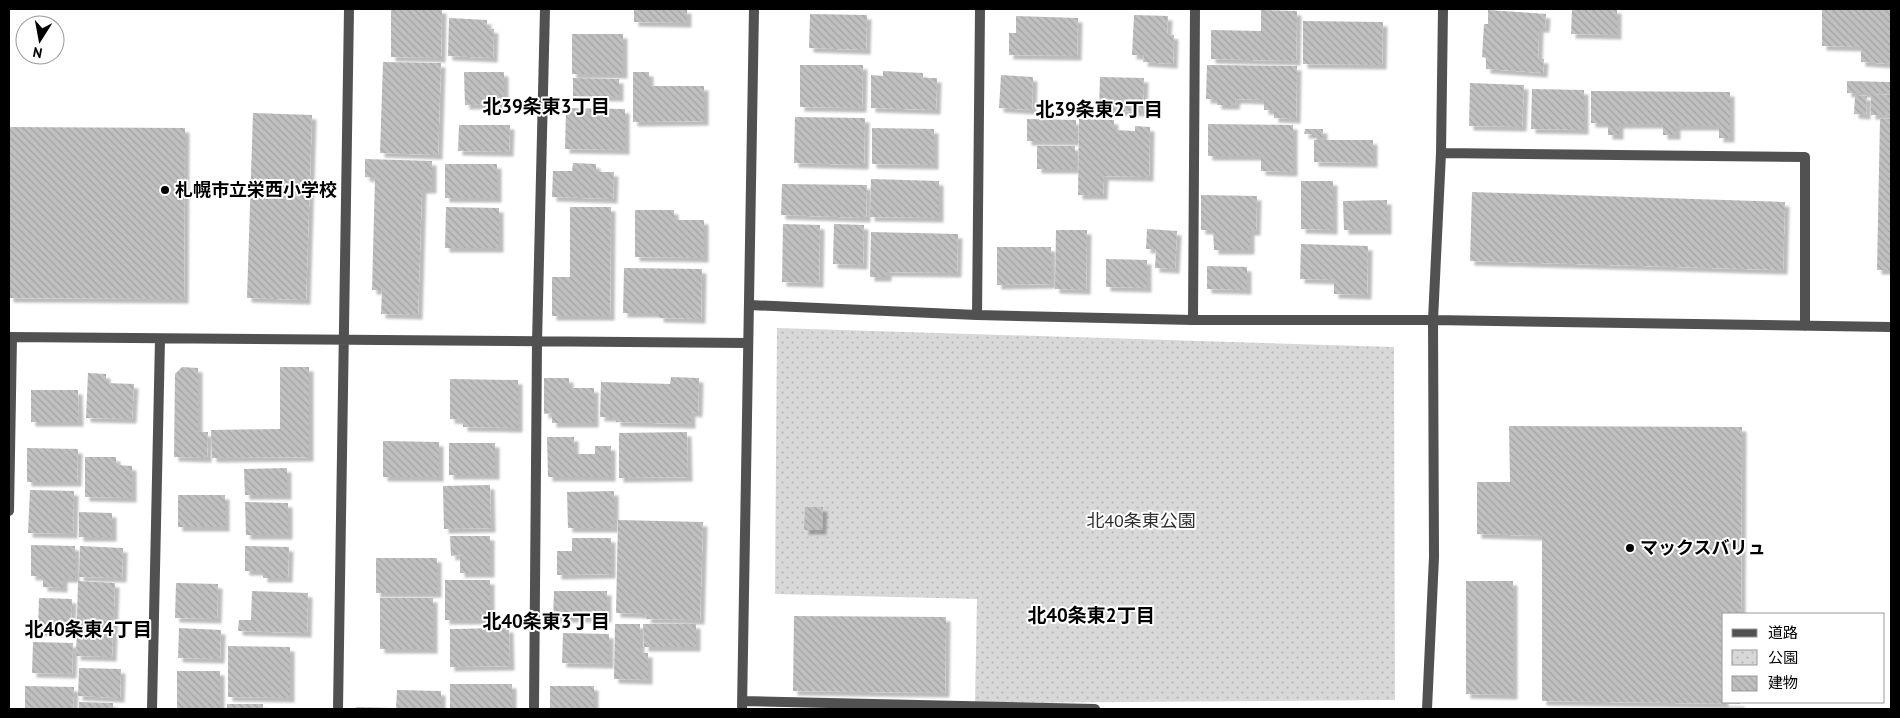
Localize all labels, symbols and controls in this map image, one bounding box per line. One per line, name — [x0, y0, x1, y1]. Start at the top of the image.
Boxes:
north arrow — [15, 15, 65, 65]
text: N — [31, 43, 44, 62]
district label: 北39条東3丁目 — [482, 94, 610, 118]
district label: 北39条東2丁目 — [1035, 97, 1163, 121]
place label: 札幌市立栄西小学校 — [175, 178, 337, 201]
marker: 札幌市立栄西小学校 — [159, 184, 171, 196]
park label: 北40条東公園 — [1086, 509, 1196, 532]
place label: マックスバリュ — [1640, 536, 1765, 559]
marker: マックスバリュ — [1624, 542, 1636, 554]
district label: 北40条東2丁目 — [1027, 603, 1155, 627]
district label: 北40条東3丁目 — [482, 609, 610, 633]
legend — [1722, 613, 1885, 703]
district label: 北40条東4丁目 — [24, 617, 152, 641]
text: 道路 — [1768, 623, 1798, 642]
text: 公園 — [1768, 648, 1798, 667]
text: 建物 — [1768, 673, 1798, 692]

